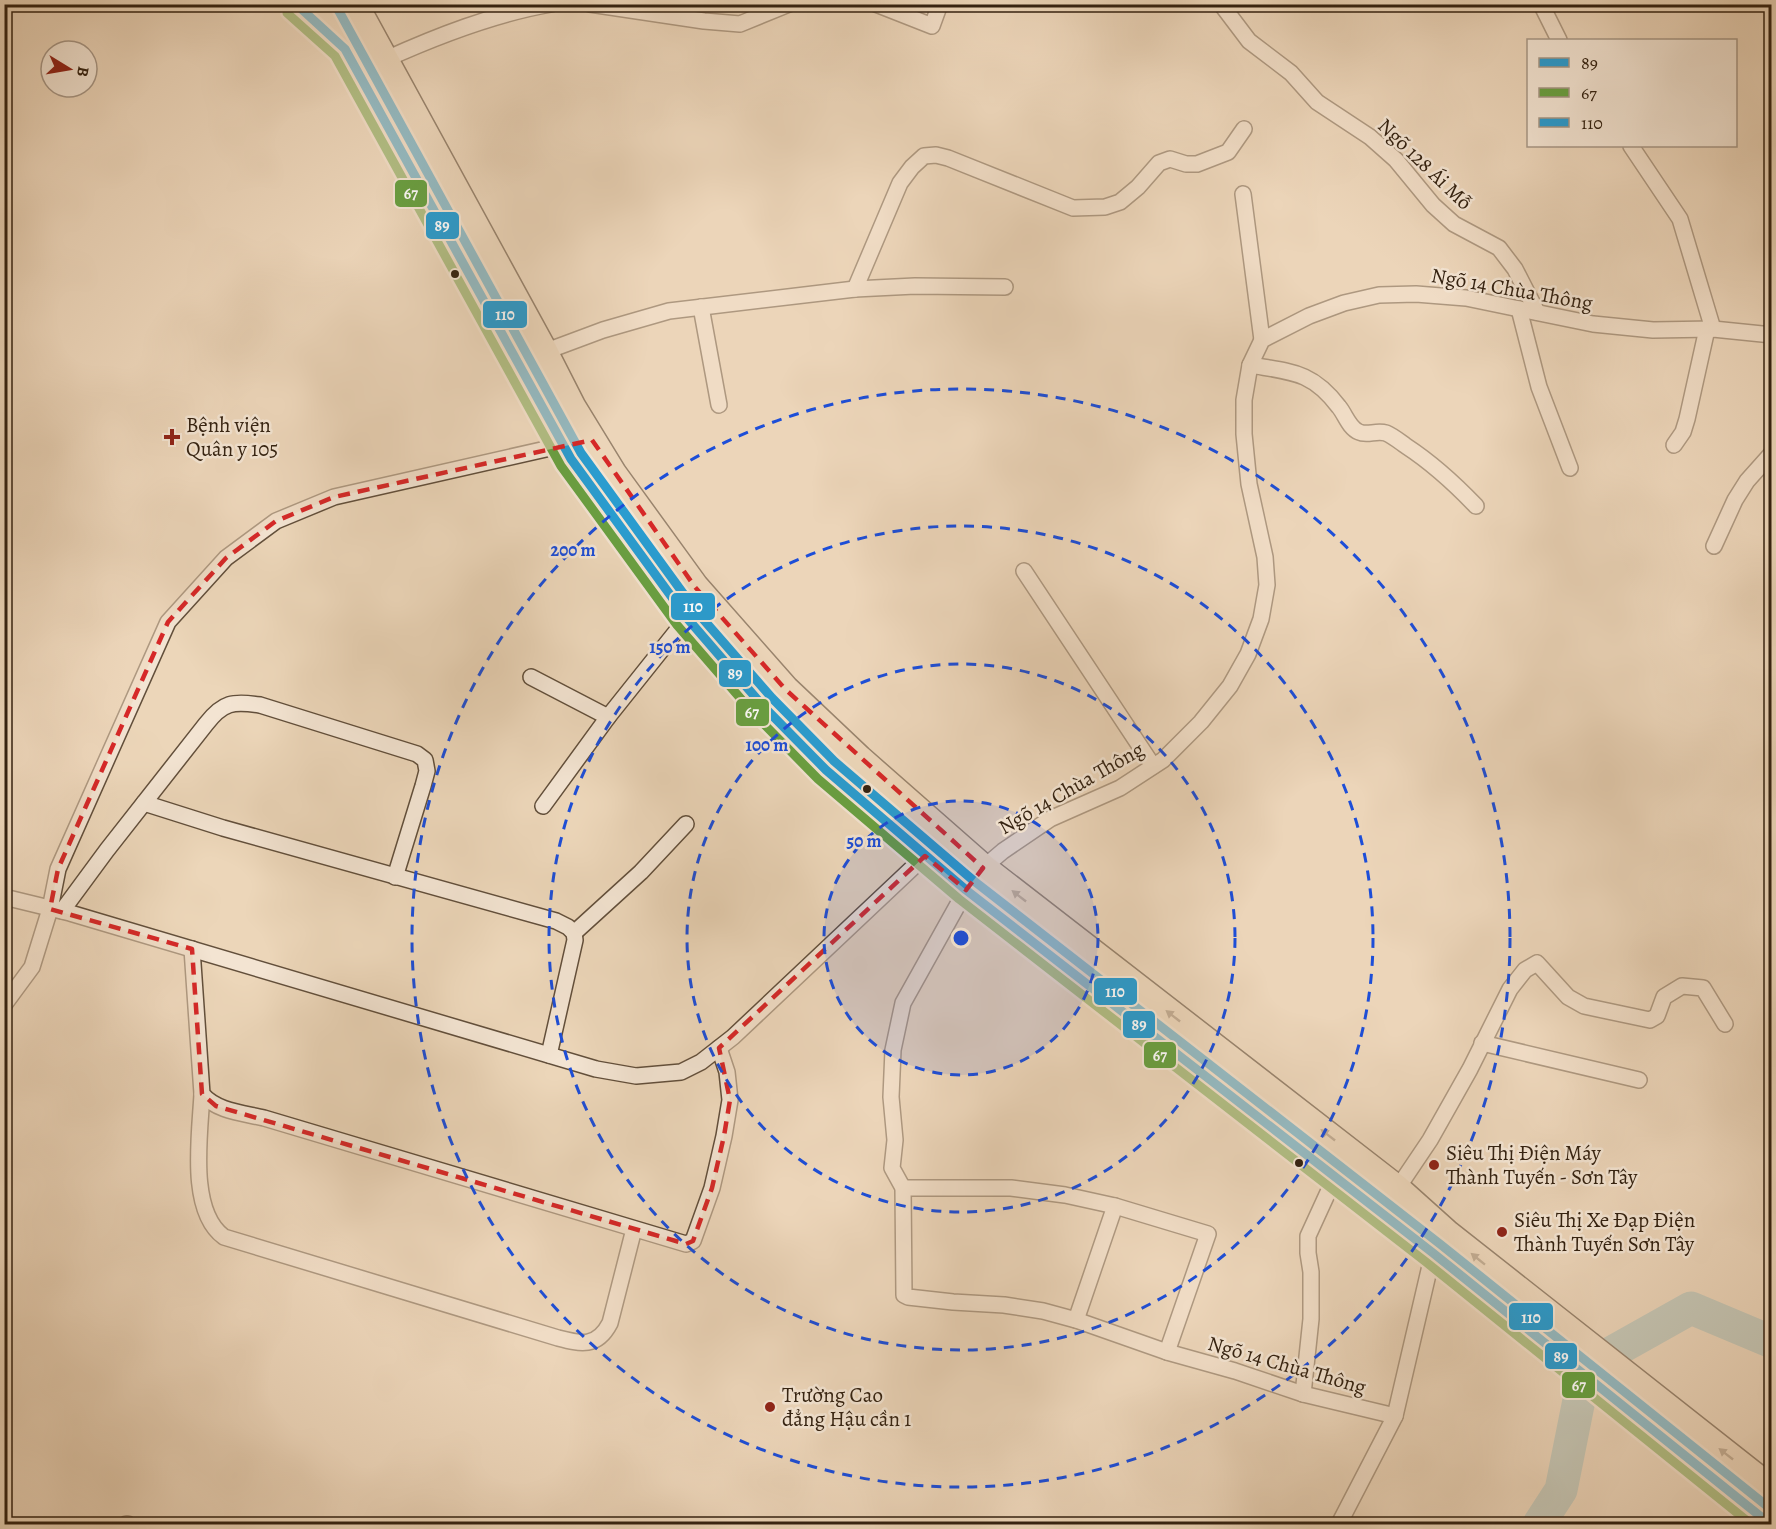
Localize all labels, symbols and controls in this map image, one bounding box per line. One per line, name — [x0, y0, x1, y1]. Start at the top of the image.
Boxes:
north arrow — [39, 39, 99, 99]
legend — [1527, 39, 1737, 147]
text: 89 — [1581, 51, 1598, 75]
text: B — [71, 65, 94, 79]
text: 67 — [1581, 81, 1597, 105]
text: 110 — [1581, 111, 1603, 135]
street label: Ngõ 128 Ái Mỗ — [1372, 112, 1478, 216]
line badge: 67 — [394, 179, 428, 208]
text: 67 — [404, 183, 418, 205]
line badge: 89 — [425, 211, 460, 240]
text: 89 — [434, 215, 450, 237]
street label: Ngõ 14 Chùa Thông — [1429, 261, 1595, 317]
unlabelled marker — [449, 268, 461, 280]
line badge: 110 — [482, 300, 528, 329]
text: 110 — [495, 304, 515, 326]
place label: Bệnh viện Quân y 105 — [186, 411, 278, 463]
marker: Bệnh viện Quân y 105 — [163, 428, 181, 446]
text: 200 m — [550, 538, 596, 562]
line badge: 110 — [670, 592, 716, 621]
text: 110 — [683, 596, 703, 618]
text: 150 m — [649, 635, 691, 659]
line badge: 89 — [718, 659, 752, 688]
text: 89 — [727, 663, 743, 685]
line badge: 67 — [735, 698, 770, 727]
text: 67 — [745, 702, 759, 724]
text: 100 m — [746, 733, 788, 757]
street label: Ngõ 14 Chùa Thông — [993, 735, 1149, 841]
unlabelled marker — [861, 783, 873, 795]
text: 50 m — [847, 829, 881, 853]
one-way arrow — [1011, 890, 1027, 903]
centre of rings — [951, 928, 971, 948]
line badge: 110 — [1093, 977, 1138, 1006]
text: 110 — [1105, 981, 1125, 1003]
line badge: 89 — [1122, 1010, 1156, 1039]
one-way arrow — [1166, 1010, 1181, 1022]
text: 89 — [1131, 1014, 1147, 1036]
line badge: 67 — [1143, 1041, 1177, 1069]
text: 67 — [1153, 1045, 1167, 1067]
one-way arrow — [1320, 1129, 1336, 1141]
place label: Siêu Thị Điện Máy Thành Tuyến - Sơn Tây — [1446, 1139, 1638, 1191]
unlabelled marker — [1293, 1157, 1305, 1169]
marker: Siêu Thị Điện Máy Thành Tuyến - Sơn Tây — [1427, 1158, 1441, 1172]
place label: Siêu Thị Xe Đạp Điện Thành Tuyến Sơn Tây — [1514, 1206, 1695, 1258]
marker: Siêu Thị Xe Đạp Điện Thành Tuyến Sơn Tây — [1495, 1225, 1509, 1239]
one-way arrow — [1470, 1252, 1486, 1265]
line badge: 110 — [1508, 1302, 1554, 1331]
text: 110 — [1521, 1307, 1541, 1329]
street label: Ngõ 14 Chùa Thông — [1204, 1329, 1370, 1401]
line badge: 89 — [1544, 1342, 1578, 1370]
text: 89 — [1553, 1346, 1569, 1368]
line badge: 67 — [1561, 1371, 1596, 1399]
text: 67 — [1572, 1375, 1586, 1397]
place label: Trường Cao đẳng Hậu cần 1 — [782, 1381, 911, 1433]
marker: Trường Cao đẳng Hậu cần 1 — [763, 1400, 777, 1414]
one-way arrow — [1718, 1449, 1733, 1461]

